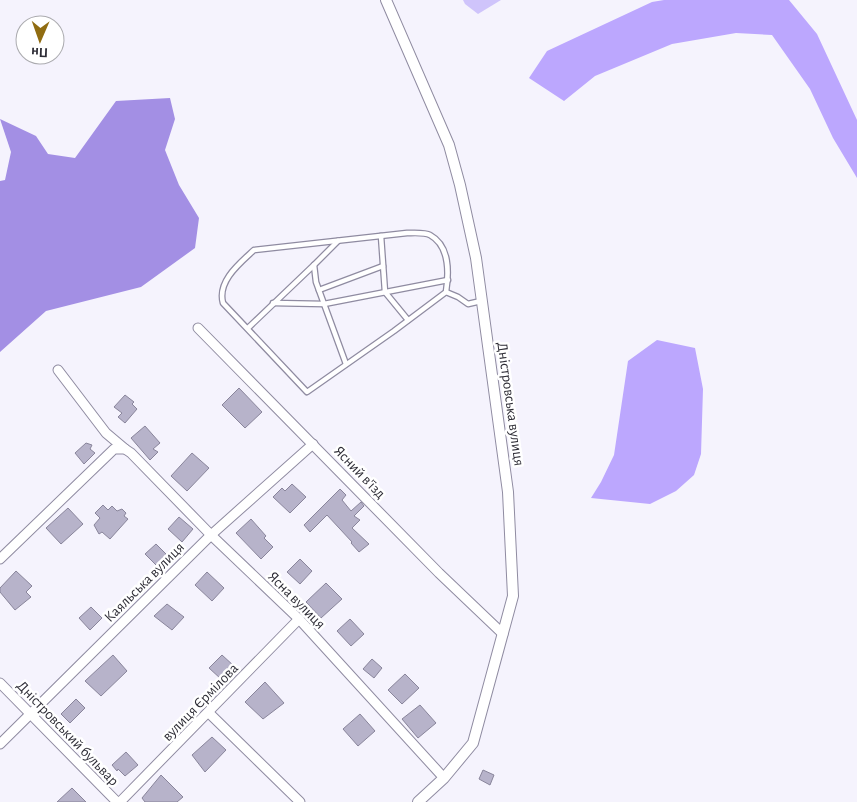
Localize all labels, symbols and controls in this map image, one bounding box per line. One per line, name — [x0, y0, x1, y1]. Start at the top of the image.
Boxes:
north arrow — [15, 15, 65, 65]
text: Пн — [31, 45, 48, 59]
street label: Дністровська вулиця — [494, 341, 527, 467]
street label: Ясний в'їзд — [331, 443, 388, 502]
street label: Каяльська вулиця — [101, 539, 187, 625]
street label: Ясна вулиця — [265, 569, 328, 632]
street label: вулиця Єрмілова — [160, 660, 241, 744]
street label: Дністровський бульвар — [14, 678, 122, 789]

